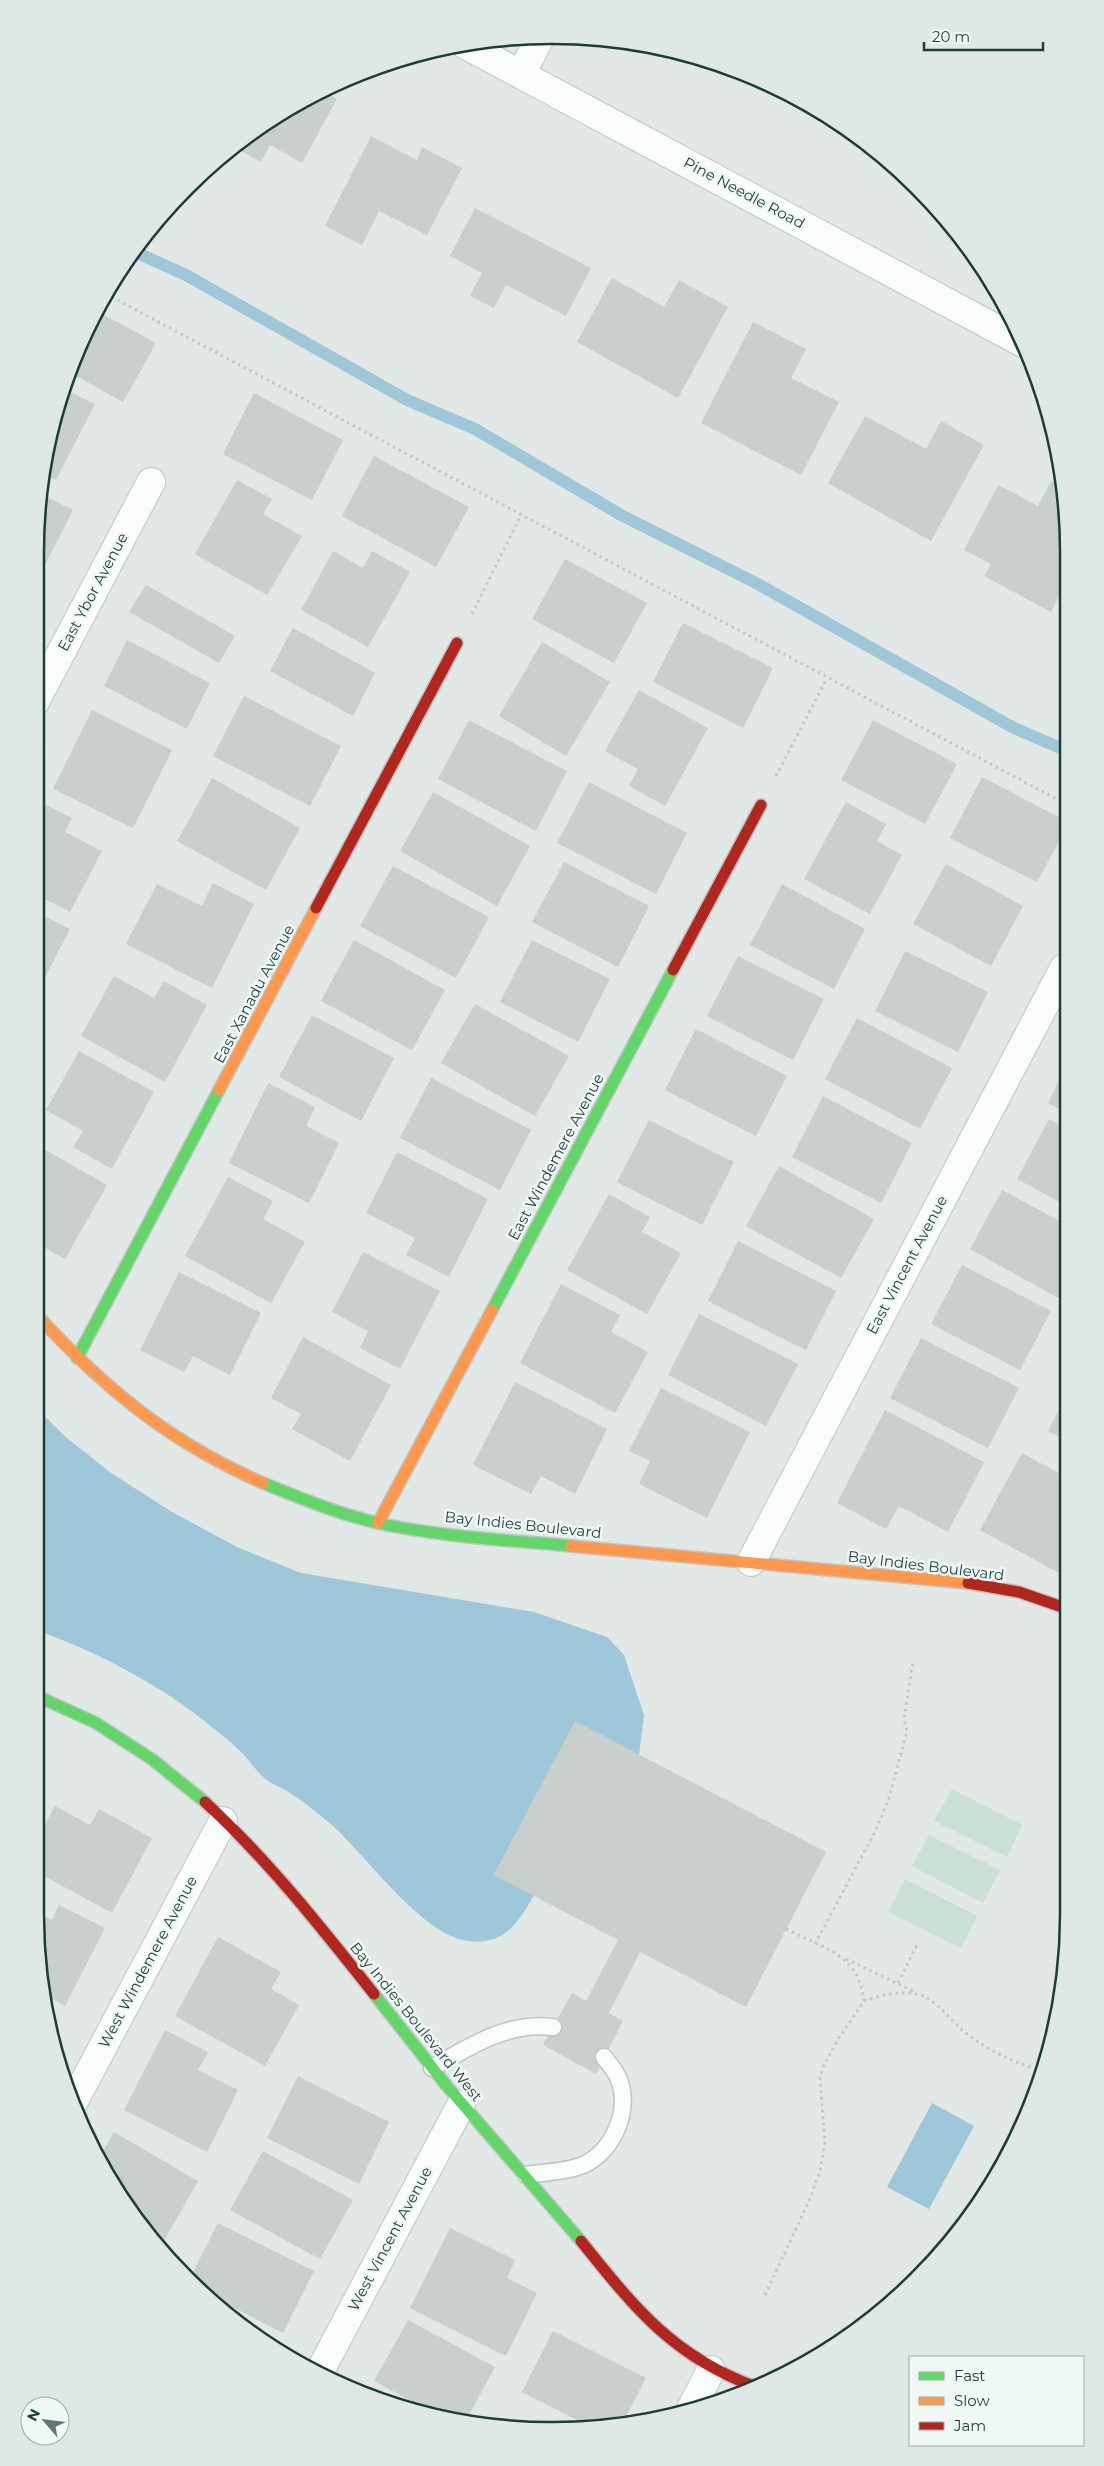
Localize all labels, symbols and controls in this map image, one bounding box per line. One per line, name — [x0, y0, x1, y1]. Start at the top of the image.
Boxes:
scale bar — [924, 20, 1043, 52]
text: 20 m — [932, 27, 970, 46]
street label: Pine Needle Road — [680, 153, 808, 233]
street label: East Ybor Avenue — [53, 529, 132, 654]
street label: East Xanadu Avenue — [209, 921, 298, 1066]
street label: East Windemere Avenue — [503, 1070, 608, 1243]
street label: East Vincent Avenue — [862, 1192, 951, 1337]
street label: Bay Indies Boulevard — [444, 1507, 602, 1542]
street label: Bay Indies Boulevard — [847, 1546, 1005, 1585]
street label: West Windemere Avenue — [94, 1872, 201, 2051]
street label: Bay Indies Boulevard West — [346, 1938, 487, 2105]
street label: West Vincent Avenue — [343, 2163, 436, 2314]
legend — [909, 2356, 1084, 2446]
text: Fast — [954, 2366, 985, 2385]
text: Slow — [954, 2391, 990, 2410]
north arrow — [20, 2396, 70, 2446]
text: N — [23, 2406, 44, 2424]
text: Jam — [953, 2416, 986, 2435]

